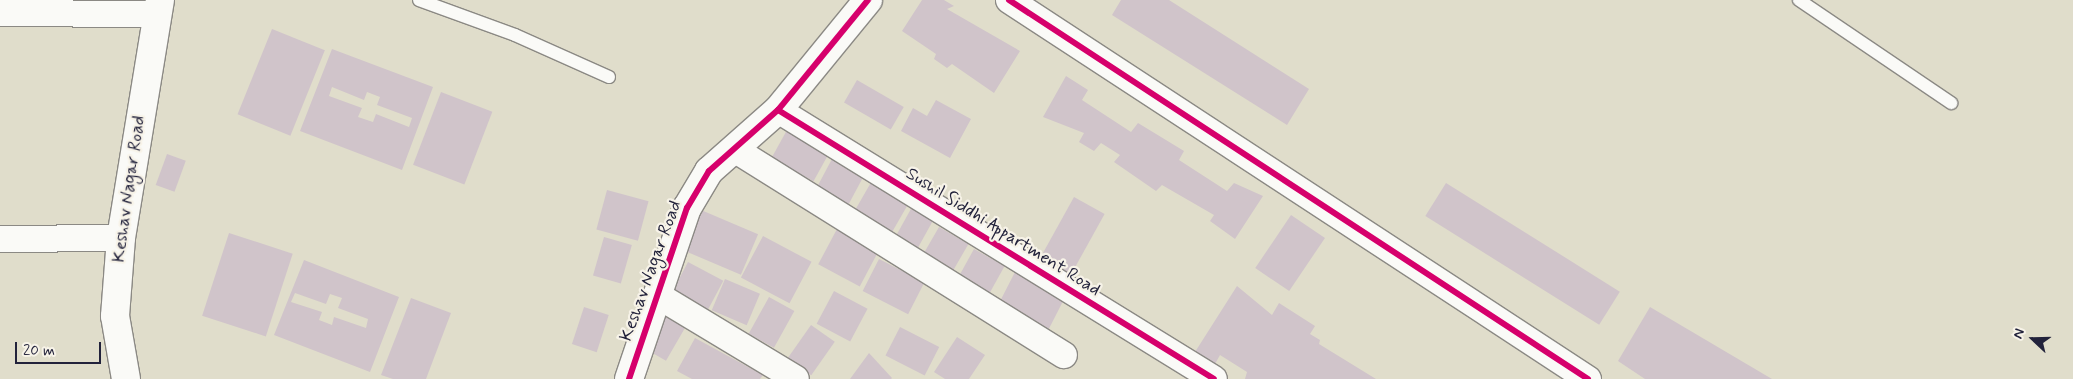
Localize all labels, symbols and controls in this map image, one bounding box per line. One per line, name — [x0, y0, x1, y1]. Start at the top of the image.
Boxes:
street label: Keshav Nagar Road — [108, 115, 150, 263]
street label: Sushil Siddhi Appartment Road — [901, 163, 1105, 301]
street label: Keshav Nagar Road — [616, 198, 686, 344]
north arrow — [2008, 314, 2058, 364]
text: N — [2009, 326, 2029, 341]
scale bar — [18, 332, 104, 364]
text: 20 m — [23, 341, 55, 361]

